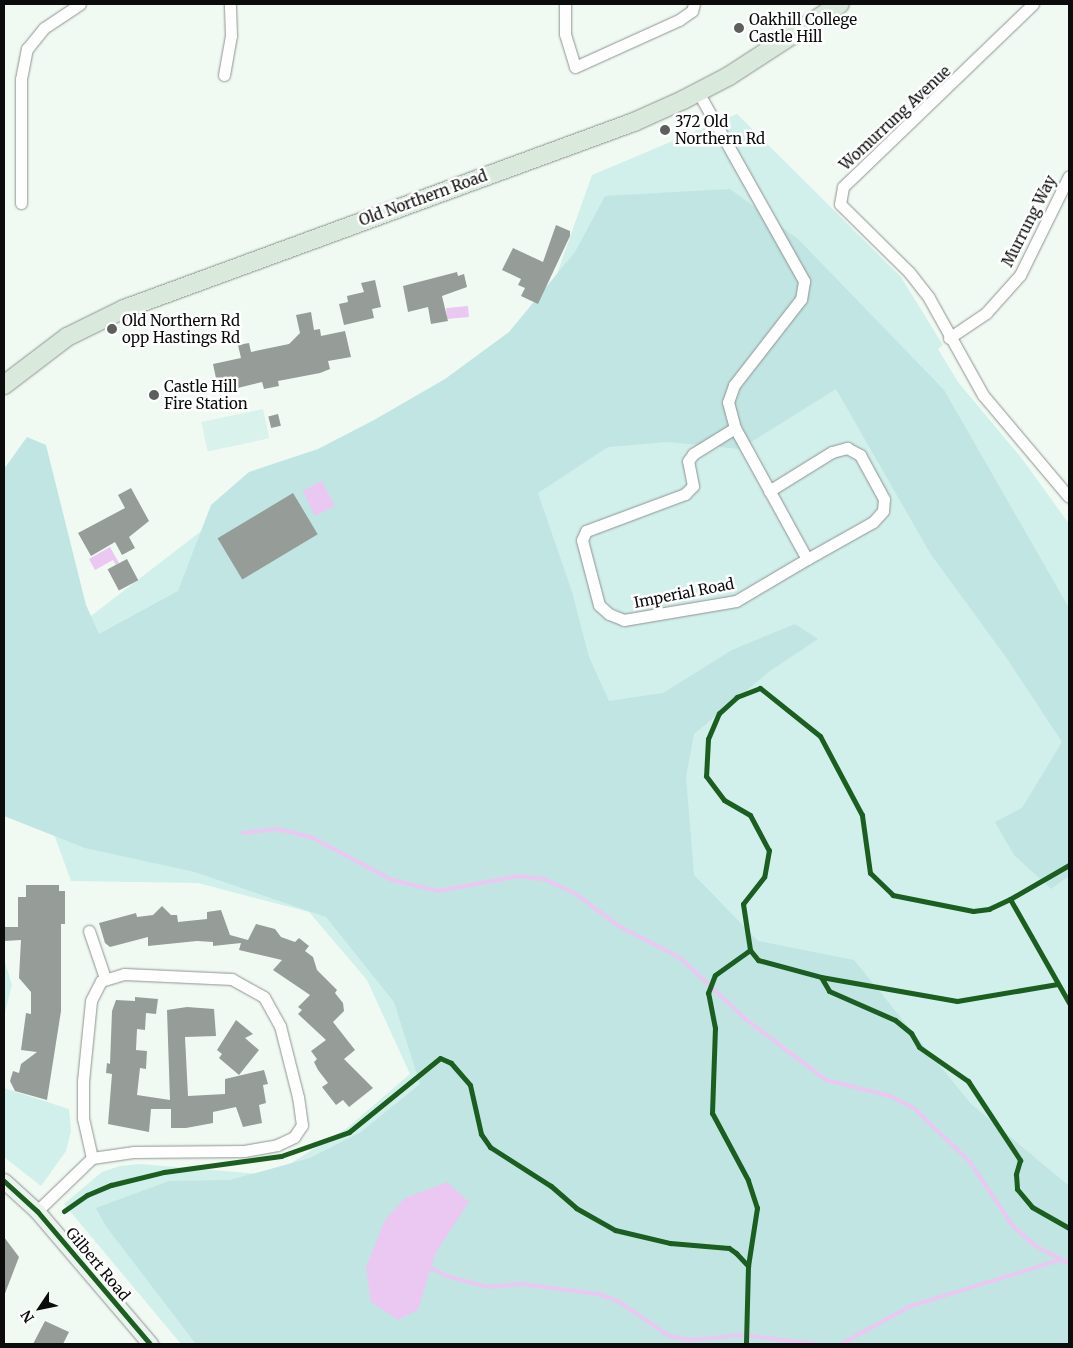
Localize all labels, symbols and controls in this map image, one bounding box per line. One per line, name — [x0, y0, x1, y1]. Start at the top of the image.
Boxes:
place label: Oakhill College Castle Hill — [749, 10, 857, 45]
marker: Oakhill College Castle Hill — [733, 22, 745, 34]
street label: Womurrung Avenue — [836, 62, 954, 174]
place label: 372 Old Northern Rd — [675, 112, 765, 147]
marker: 372 Old Northern Rd — [659, 124, 671, 136]
street label: Old Northern Road — [356, 166, 490, 230]
street label: Murrung Way — [998, 172, 1060, 270]
place label: Old Northern Rd opp Hastings Rd — [122, 311, 240, 346]
marker: Old Northern Rd opp Hastings Rd — [106, 323, 118, 335]
place label: Castle Hill Fire Station — [164, 377, 248, 412]
marker: Castle Hill Fire Station — [148, 389, 160, 401]
street label: Imperial Road — [632, 574, 736, 612]
street label: Gilbert Road — [62, 1224, 134, 1304]
north arrow — [15, 1283, 65, 1333]
text: N — [17, 1307, 38, 1326]

